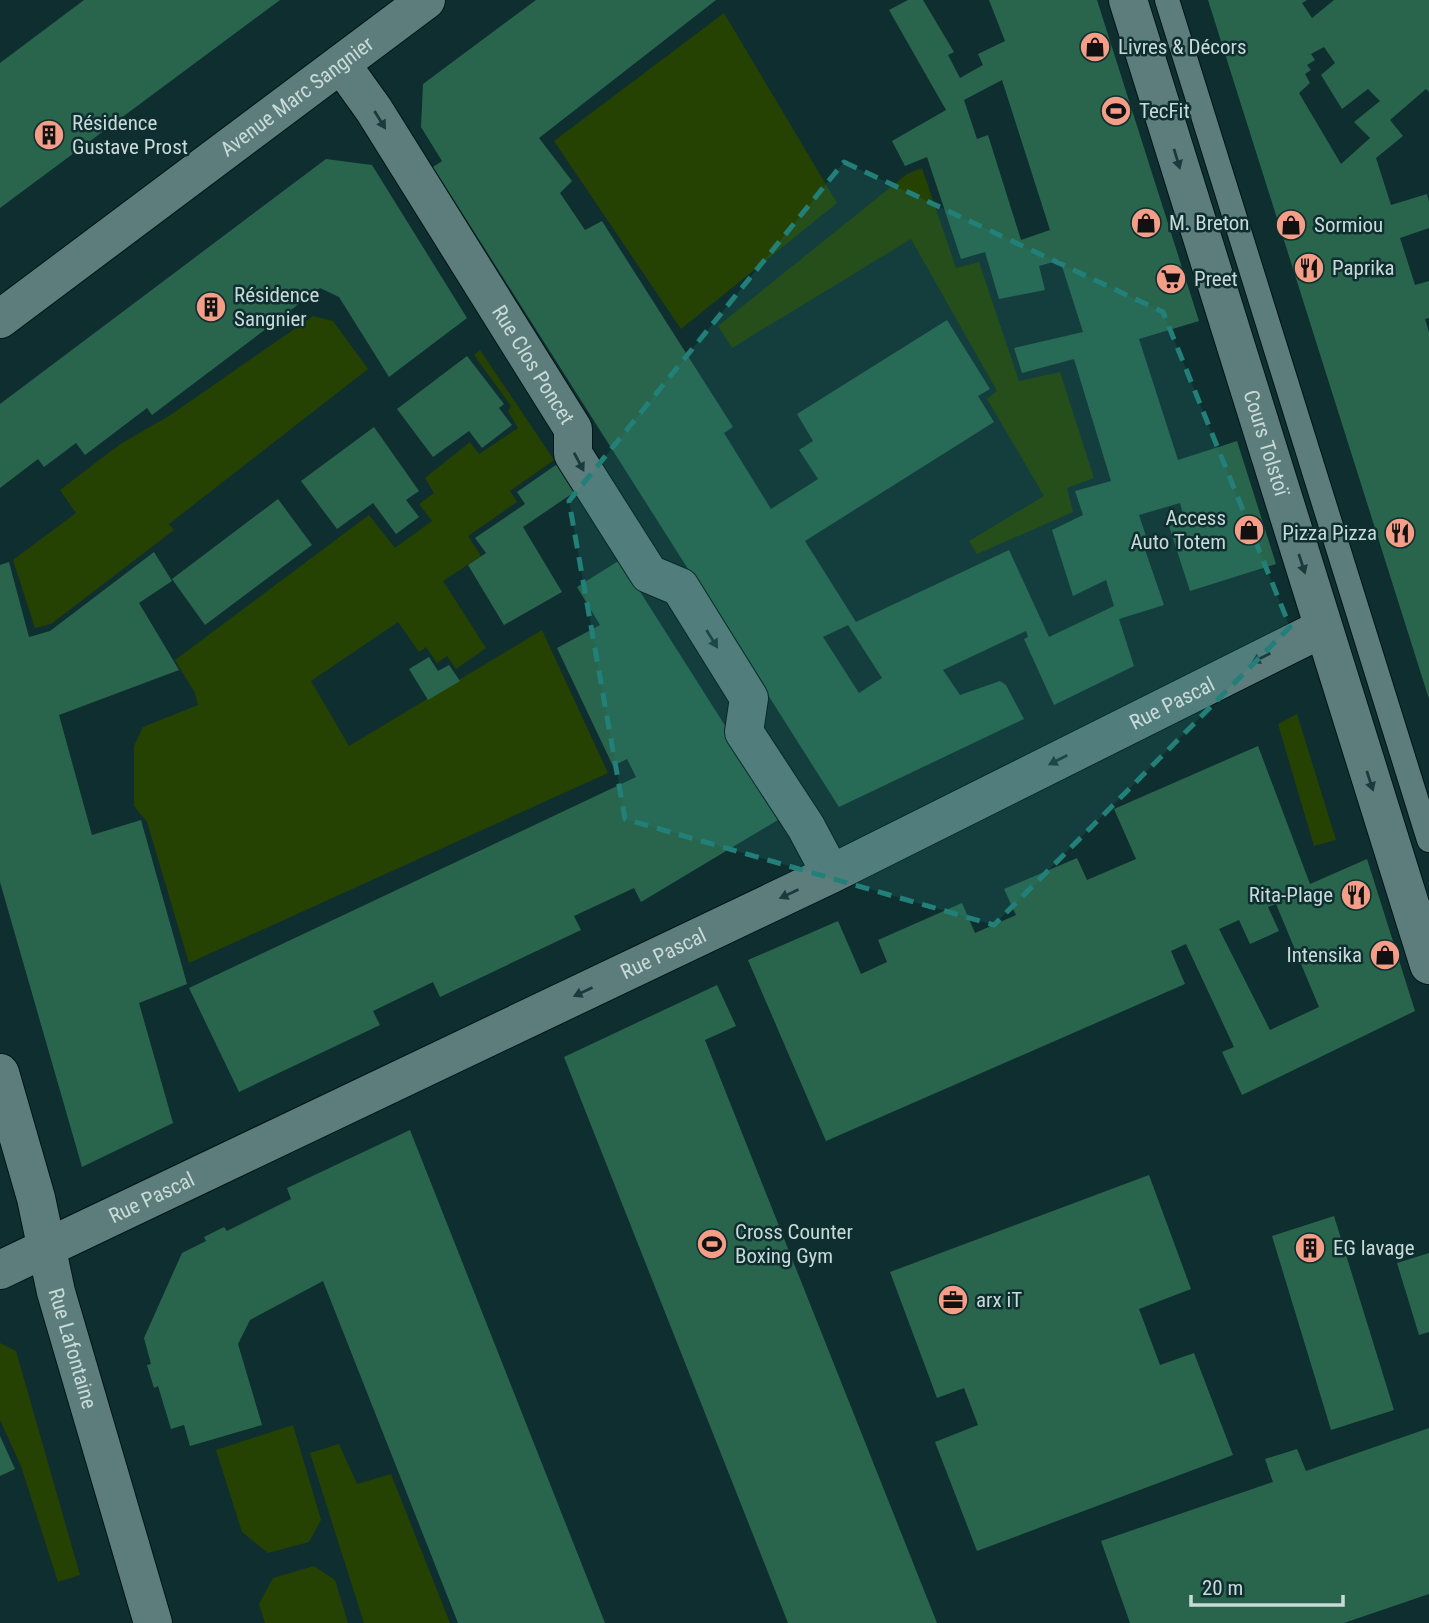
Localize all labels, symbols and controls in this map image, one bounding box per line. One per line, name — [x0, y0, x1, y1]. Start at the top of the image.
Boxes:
shop icon: Livres & Décors — [1078, 30, 1112, 64]
street label: Avenue Marc Sangnier — [216, 32, 378, 162]
place label: Livres & Décors — [1118, 35, 1247, 59]
sports icon: TecFit — [1099, 94, 1133, 128]
place label: TecFit — [1139, 99, 1190, 123]
one-way arrow — [373, 110, 386, 129]
place label: Résidence Gustave Prost — [72, 111, 188, 159]
building icon: Résidence Gustave Prost — [32, 118, 66, 152]
one-way arrow — [1173, 149, 1183, 170]
shop icon: M. Breton — [1129, 206, 1163, 240]
shop icon: Sormiou — [1274, 208, 1308, 242]
place label: M. Breton — [1169, 211, 1249, 235]
place label: Sormiou — [1314, 213, 1383, 237]
restaurant icon: Paprika — [1292, 251, 1326, 285]
place label: Paprika — [1332, 256, 1395, 280]
supermarket icon: Preet — [1154, 262, 1188, 296]
place label: Preet — [1194, 267, 1238, 291]
place label: Résidence Sangnier — [234, 283, 320, 331]
building icon: Résidence Sangnier — [194, 290, 228, 324]
street label: Rue Clos Poncet — [487, 301, 579, 429]
street label: Cours Tolstoï — [1238, 387, 1294, 500]
one-way arrow — [573, 452, 585, 472]
place label: Access Auto Totem — [1131, 506, 1226, 554]
shop icon: Access Auto Totem — [1232, 513, 1266, 547]
restaurant icon: Pizza Pizza — [1383, 516, 1417, 550]
place label: Pizza Pizza — [1282, 521, 1377, 545]
one-way arrow — [1297, 553, 1307, 574]
one-way arrow — [706, 630, 719, 649]
one-way arrow — [1251, 653, 1271, 664]
street label: Rue Pascal — [1126, 672, 1219, 735]
one-way arrow — [1048, 755, 1068, 766]
one-way arrow — [1365, 770, 1376, 791]
restaurant icon: Rita-Plage — [1339, 878, 1373, 912]
place label: Rita-Plage — [1249, 883, 1333, 907]
one-way arrow — [779, 889, 799, 900]
street label: Rue Pascal — [617, 923, 710, 984]
shop icon: Intensika — [1368, 938, 1402, 972]
place label: Intensika — [1286, 943, 1362, 967]
one-way arrow — [573, 986, 593, 998]
street label: Rue Pascal — [105, 1167, 198, 1228]
place label: Cross Counter Boxing Gym — [735, 1220, 853, 1268]
sports icon: Cross Counter Boxing Gym — [695, 1227, 729, 1261]
building icon: EG lavage — [1293, 1231, 1327, 1265]
place label: EG lavage — [1333, 1236, 1415, 1260]
office icon: arx iT — [936, 1283, 970, 1317]
street label: Rue Lafontaine — [44, 1285, 102, 1412]
place label: arx iT — [976, 1288, 1022, 1312]
scale bar — [1191, 1564, 1343, 1608]
text: 20 m — [1202, 1576, 1243, 1600]

